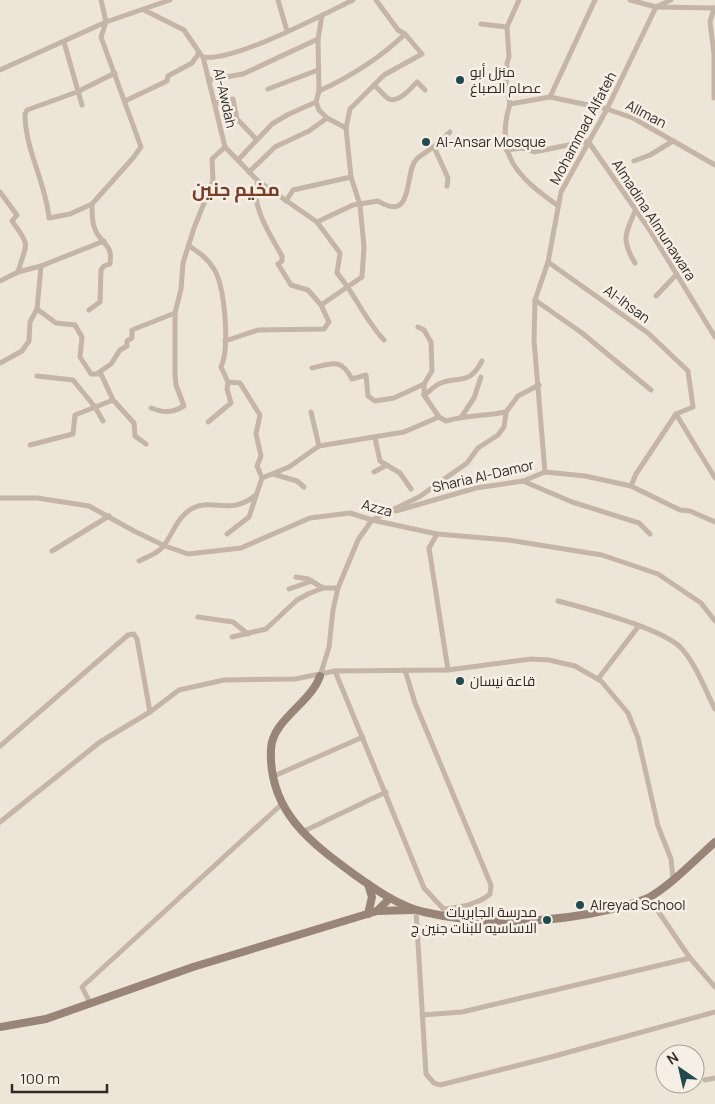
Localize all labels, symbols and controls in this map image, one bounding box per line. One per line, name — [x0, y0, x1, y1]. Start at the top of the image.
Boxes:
place label: منزل أبو عصام الصباغ — [470, 62, 541, 98]
street label: Al-Awdah — [209, 66, 242, 130]
street label: Mohammad Alfateh — [545, 68, 620, 188]
marker: منزل أبو عصام الصباغ — [454, 74, 466, 86]
street label: AlIman — [623, 95, 670, 132]
place label: Al-Ansar Mosque — [436, 132, 546, 151]
marker: Al-Ansar Mosque — [420, 136, 432, 148]
street label: Almadina Almunawara — [608, 155, 701, 284]
district label: مخيم جنين — [192, 176, 280, 203]
street label: Al-Ihsan — [600, 280, 654, 327]
street label: Sharia Al-Damor — [430, 455, 536, 496]
street label: Azza — [360, 494, 395, 521]
place label: قاعة نيسان — [470, 671, 535, 690]
marker: قاعة نيسان — [454, 675, 466, 687]
place label: Alreyad School — [590, 895, 686, 914]
marker: Alreyad School — [574, 899, 586, 911]
place label: مدرسة الجابريات الاساسيه للبنات جنين ج — [411, 902, 537, 937]
marker: مدرسة الجابريات الاساسيه للبنات جنين ج — [541, 914, 553, 926]
north arrow — [655, 1044, 705, 1094]
text: N — [663, 1047, 682, 1068]
scale bar — [12, 1062, 108, 1094]
text: 100 m — [20, 1068, 60, 1089]

